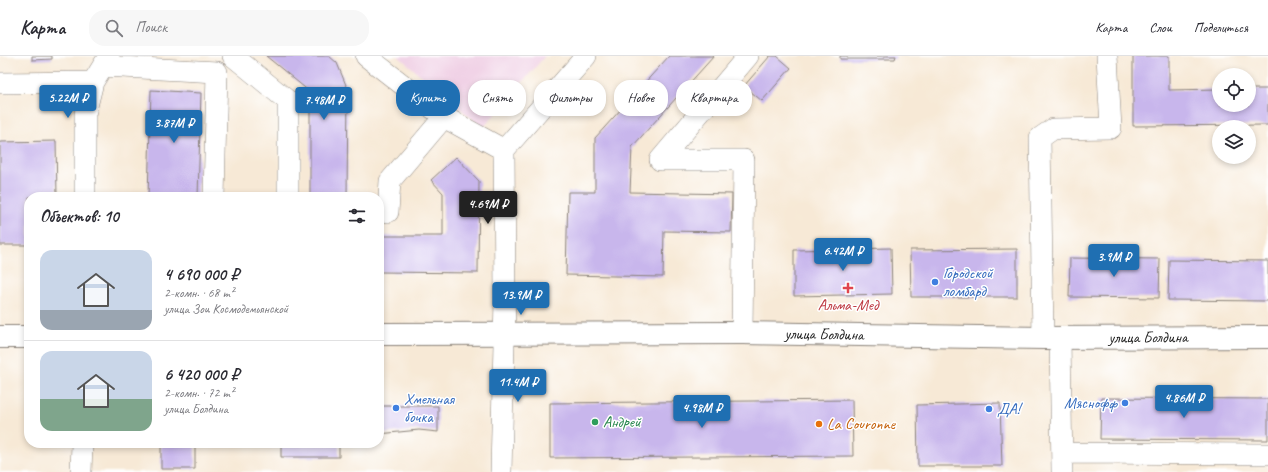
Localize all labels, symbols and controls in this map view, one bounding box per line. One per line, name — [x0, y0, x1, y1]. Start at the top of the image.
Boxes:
search box — [89, 10, 369, 46]
text: Карта — [20, 16, 65, 40]
icon: search — [103, 17, 125, 39]
text: Поиск — [135, 18, 167, 37]
text: Карта — [1095, 19, 1127, 36]
text: Слои — [1149, 19, 1172, 36]
text: Поделиться — [1194, 19, 1248, 36]
map controls — [1212, 68, 1256, 164]
button: locate — [1212, 68, 1256, 112]
chip: Купить — [396, 80, 460, 116]
chip: Снять — [468, 80, 526, 116]
chip: Фильтры — [534, 80, 606, 116]
chip: Новое — [614, 80, 668, 116]
chip: Квартира — [676, 80, 752, 116]
pin: 5.22M ₽ — [31, 85, 105, 119]
pin: 7.48M ₽ — [287, 87, 361, 121]
text: 5.22M ₽ — [48, 90, 88, 106]
text: 7.48M ₽ — [304, 92, 344, 108]
pin: 3.87M ₽ — [137, 110, 211, 144]
text: 3.87M ₽ — [154, 115, 194, 131]
button: layers — [1212, 120, 1256, 164]
pin: 4.69M ₽ — [451, 191, 525, 225]
text: 4.69M ₽ — [468, 196, 508, 212]
icon: filters — [346, 205, 368, 227]
text: Объектов: 10 — [40, 206, 119, 227]
pin: 6.42M ₽ — [806, 238, 880, 272]
text: 6.42M ₽ — [823, 243, 863, 259]
pin: 3.9M ₽ — [1081, 244, 1147, 278]
text: 3.9M ₽ — [1097, 249, 1131, 265]
place label: Городской ломбард — [943, 263, 994, 301]
text: 4 690 000 ₽ — [164, 264, 239, 285]
icon: home — [72, 266, 120, 314]
marker: Городской ломбард — [930, 277, 940, 287]
pin: 13.9M ₽ — [484, 282, 558, 316]
marker: Альма-Мед — [842, 282, 854, 294]
text: 2-комн. · 68 m² — [164, 285, 234, 301]
text: 13.9M ₽ — [501, 287, 541, 303]
place label: Альма-Мед — [818, 295, 880, 315]
text: улица Зои Космодемьянской — [164, 301, 288, 317]
street label: улица Болдина — [783, 324, 865, 345]
street label: улица Болдина — [1107, 327, 1189, 348]
text: 6 420 000 ₽ — [164, 364, 239, 385]
icon: home — [72, 367, 120, 415]
pin: 11.4M ₽ — [481, 369, 555, 403]
text: 11.4M ₽ — [498, 374, 538, 390]
text: 2-комн. · 72 m² — [164, 385, 234, 401]
pin: 4.86M ₽ — [1147, 385, 1221, 419]
place label: Хмельная бочка — [404, 389, 456, 427]
text: 4.86M ₽ — [1164, 390, 1204, 406]
place label: Мяснофф — [1064, 393, 1118, 413]
pin: 4.98M ₽ — [665, 395, 739, 429]
marker: Мяснофф — [1120, 398, 1130, 408]
place label: ДА! — [997, 399, 1024, 419]
text: 4.98M ₽ — [682, 400, 722, 416]
text: улица Болдина — [164, 401, 228, 417]
marker: Хмельная бочка — [391, 403, 401, 413]
marker: ДА! — [984, 404, 994, 414]
place label: Андрей — [603, 412, 642, 432]
place label: La Couronne — [827, 414, 897, 434]
marker: Андрей — [590, 417, 600, 427]
marker: La Couronne — [814, 419, 824, 429]

